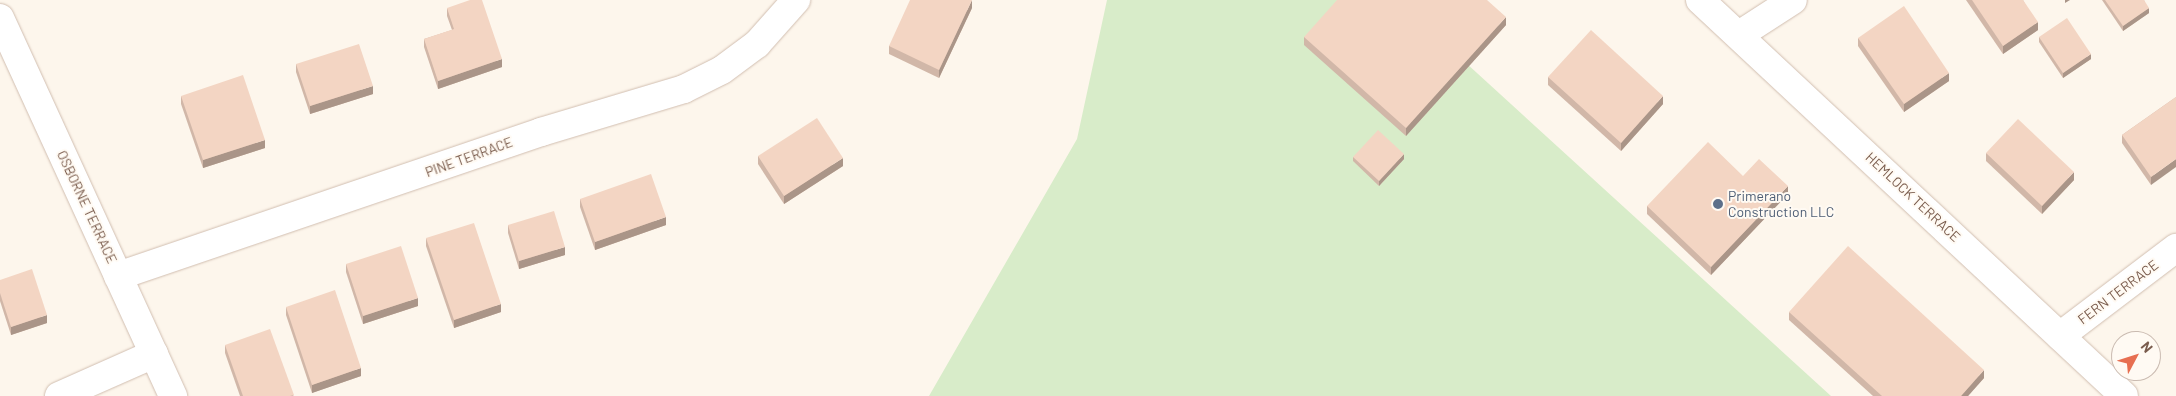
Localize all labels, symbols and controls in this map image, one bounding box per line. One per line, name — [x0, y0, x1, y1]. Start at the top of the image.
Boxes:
street label: PINE TERRACE — [423, 133, 515, 181]
street label: OSBORNE TERRACE — [53, 148, 121, 266]
street label: HEMLOCK TERRACE — [1862, 149, 1964, 245]
place label: Primerano Construction LLC — [1728, 188, 1834, 220]
marker: Primerano Construction LLC — [1712, 198, 1724, 210]
street label: FERN TERRACE — [2074, 256, 2162, 328]
north arrow — [2111, 331, 2161, 381]
text: N — [2138, 338, 2157, 356]

